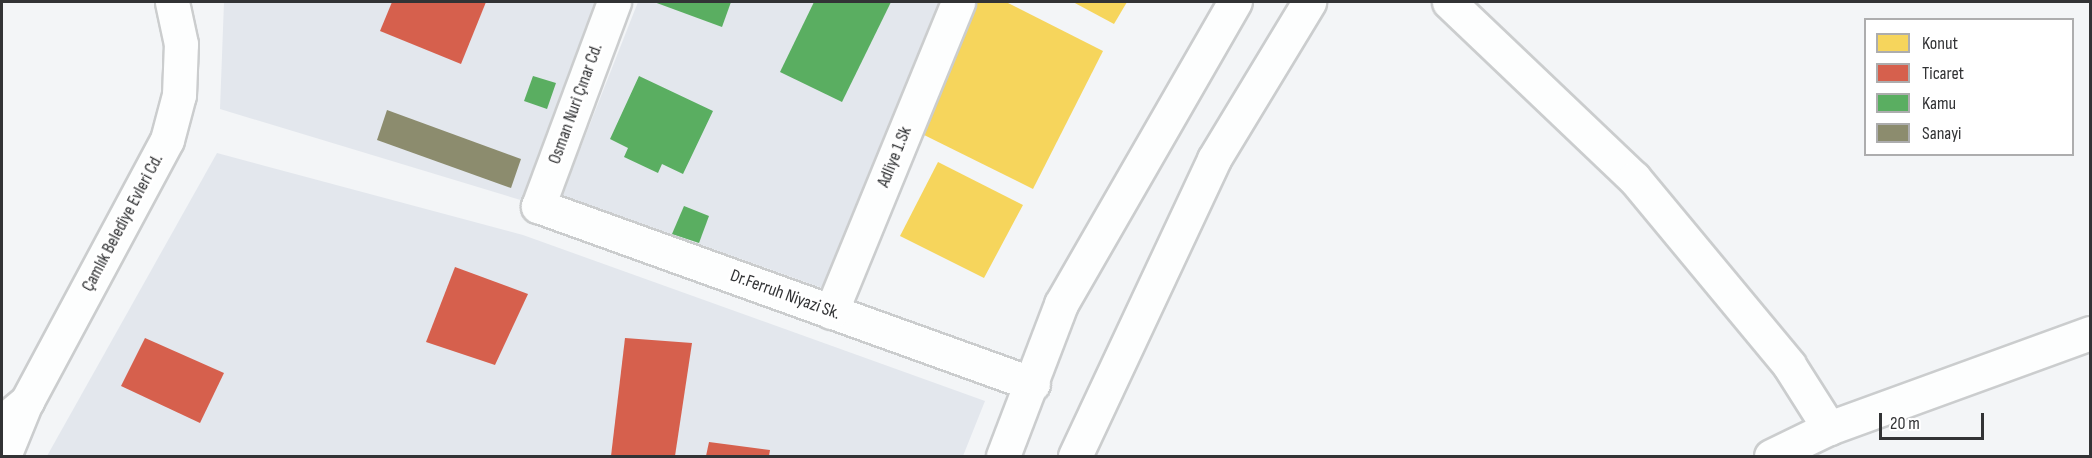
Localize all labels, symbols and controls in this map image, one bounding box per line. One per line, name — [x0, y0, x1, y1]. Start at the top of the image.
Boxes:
legend — [1864, 18, 2074, 156]
text: Konut — [1922, 33, 1958, 54]
street label: Osman Nuri Çınar Cd. — [544, 41, 608, 167]
text: Ticaret — [1922, 63, 1964, 84]
text: Kamu — [1922, 93, 1956, 114]
street label: Adliye 1.Sk — [873, 123, 917, 191]
text: Sanayi — [1922, 123, 1961, 144]
street label: Çamlık Belediye Evleri Cd. — [78, 150, 168, 296]
street label: Dr.Ferruh Niyazi Sk. — [727, 265, 843, 325]
scale bar — [1882, 401, 1987, 439]
text: 20 m — [1890, 413, 1920, 434]

